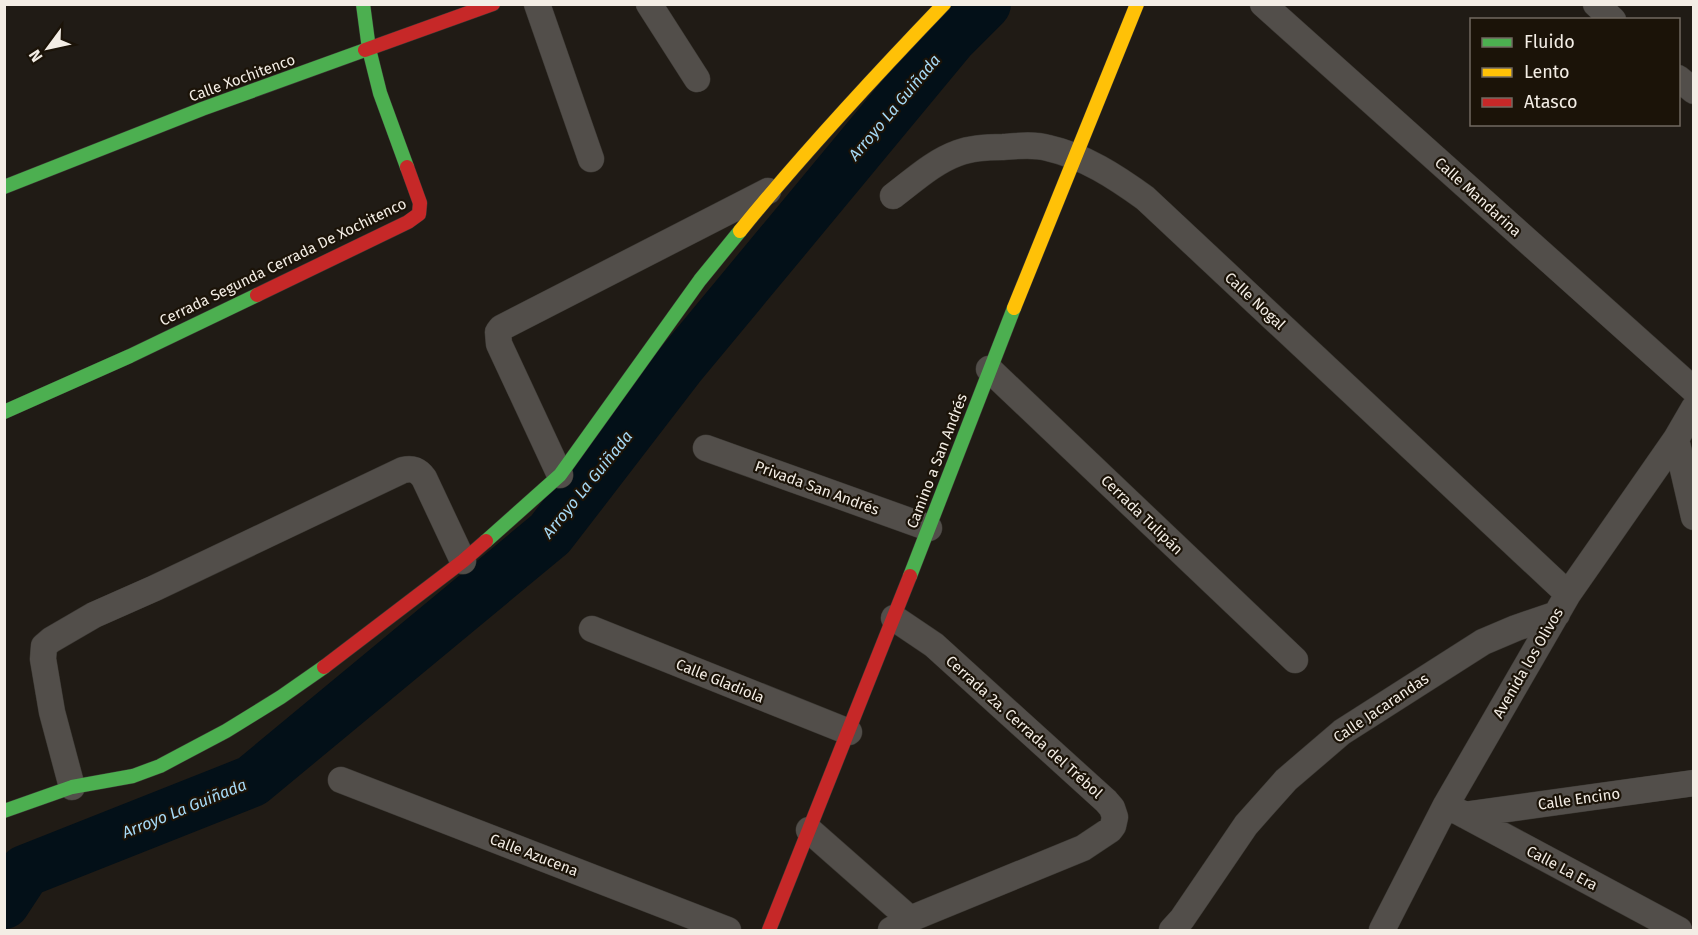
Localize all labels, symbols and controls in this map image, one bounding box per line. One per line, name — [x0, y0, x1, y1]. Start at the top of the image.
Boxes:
north arrow — [18, 18, 78, 78]
legend — [1470, 18, 1680, 126]
text: Fluido — [1524, 31, 1575, 53]
text: N — [25, 46, 47, 66]
street label: Calle Xochitenco — [186, 50, 298, 106]
water label: Arroyo La Guiñada — [844, 51, 944, 165]
text: Lento — [1524, 61, 1570, 83]
text: Atasco — [1524, 91, 1577, 113]
street label: Calle Mandarina — [1431, 154, 1525, 240]
street label: Cerrada Segunda Cerrada De Xochitenco — [157, 194, 409, 330]
street label: Calle Nogal — [1221, 268, 1289, 334]
street label: Camino a San Andrés — [903, 391, 971, 531]
water label: Arroyo La Guiñada — [538, 427, 636, 543]
street label: Privada San Andrés — [752, 457, 882, 519]
street label: Cerrada Tulipán — [1097, 471, 1187, 559]
street label: Avenida los Olivos — [1489, 605, 1567, 721]
street label: Cerrada 2a. Cerrada del Trébol — [942, 652, 1106, 803]
street label: Calle Gladiola — [673, 655, 767, 707]
street label: Calle Jacarandas — [1330, 669, 1432, 747]
water label: Arroyo La Guiñada — [118, 775, 249, 842]
street label: Calle Encino — [1537, 784, 1621, 814]
street label: Calle Azucena — [487, 830, 581, 880]
street label: Calle La Era — [1523, 842, 1601, 894]

